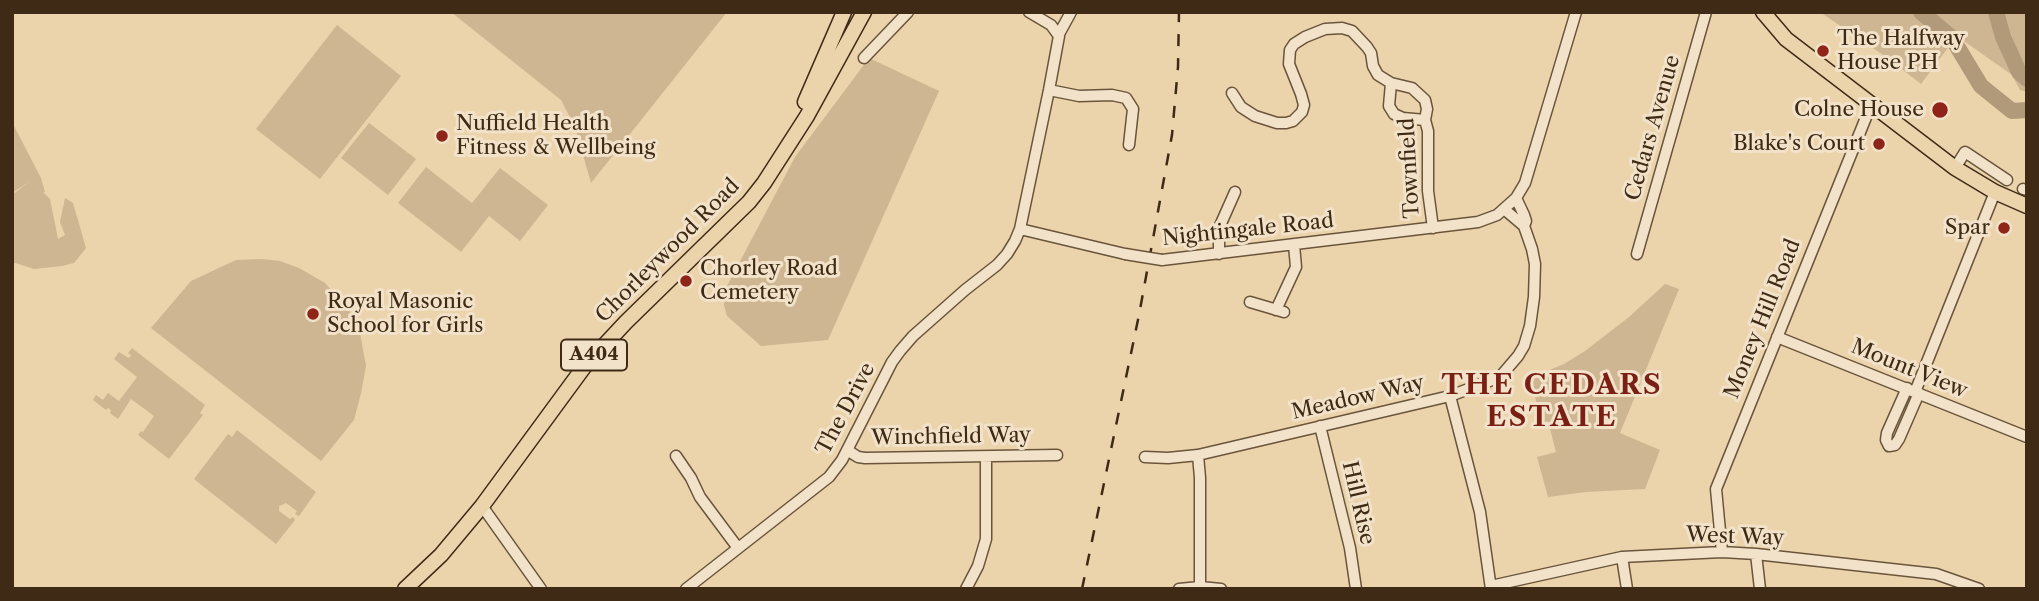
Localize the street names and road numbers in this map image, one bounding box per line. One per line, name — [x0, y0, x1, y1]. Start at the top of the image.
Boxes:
street label: Cedars Avenue — [1620, 52, 1686, 204]
street label: Townfield — [1395, 117, 1425, 219]
street label: Chorleywood Road — [591, 174, 745, 328]
street label: Nightingale Road — [1161, 208, 1335, 252]
street label: Money Hill Road — [1720, 236, 1806, 402]
street label: Mount View — [1847, 334, 1971, 404]
road number: A404 — [561, 340, 627, 370]
street label: The Drive — [811, 359, 881, 459]
street label: Meadow Way — [1289, 371, 1427, 425]
street label: Winchfield Way — [871, 423, 1031, 451]
street label: Hill Rise — [1336, 459, 1380, 547]
street label: West Way — [1685, 523, 1785, 551]

